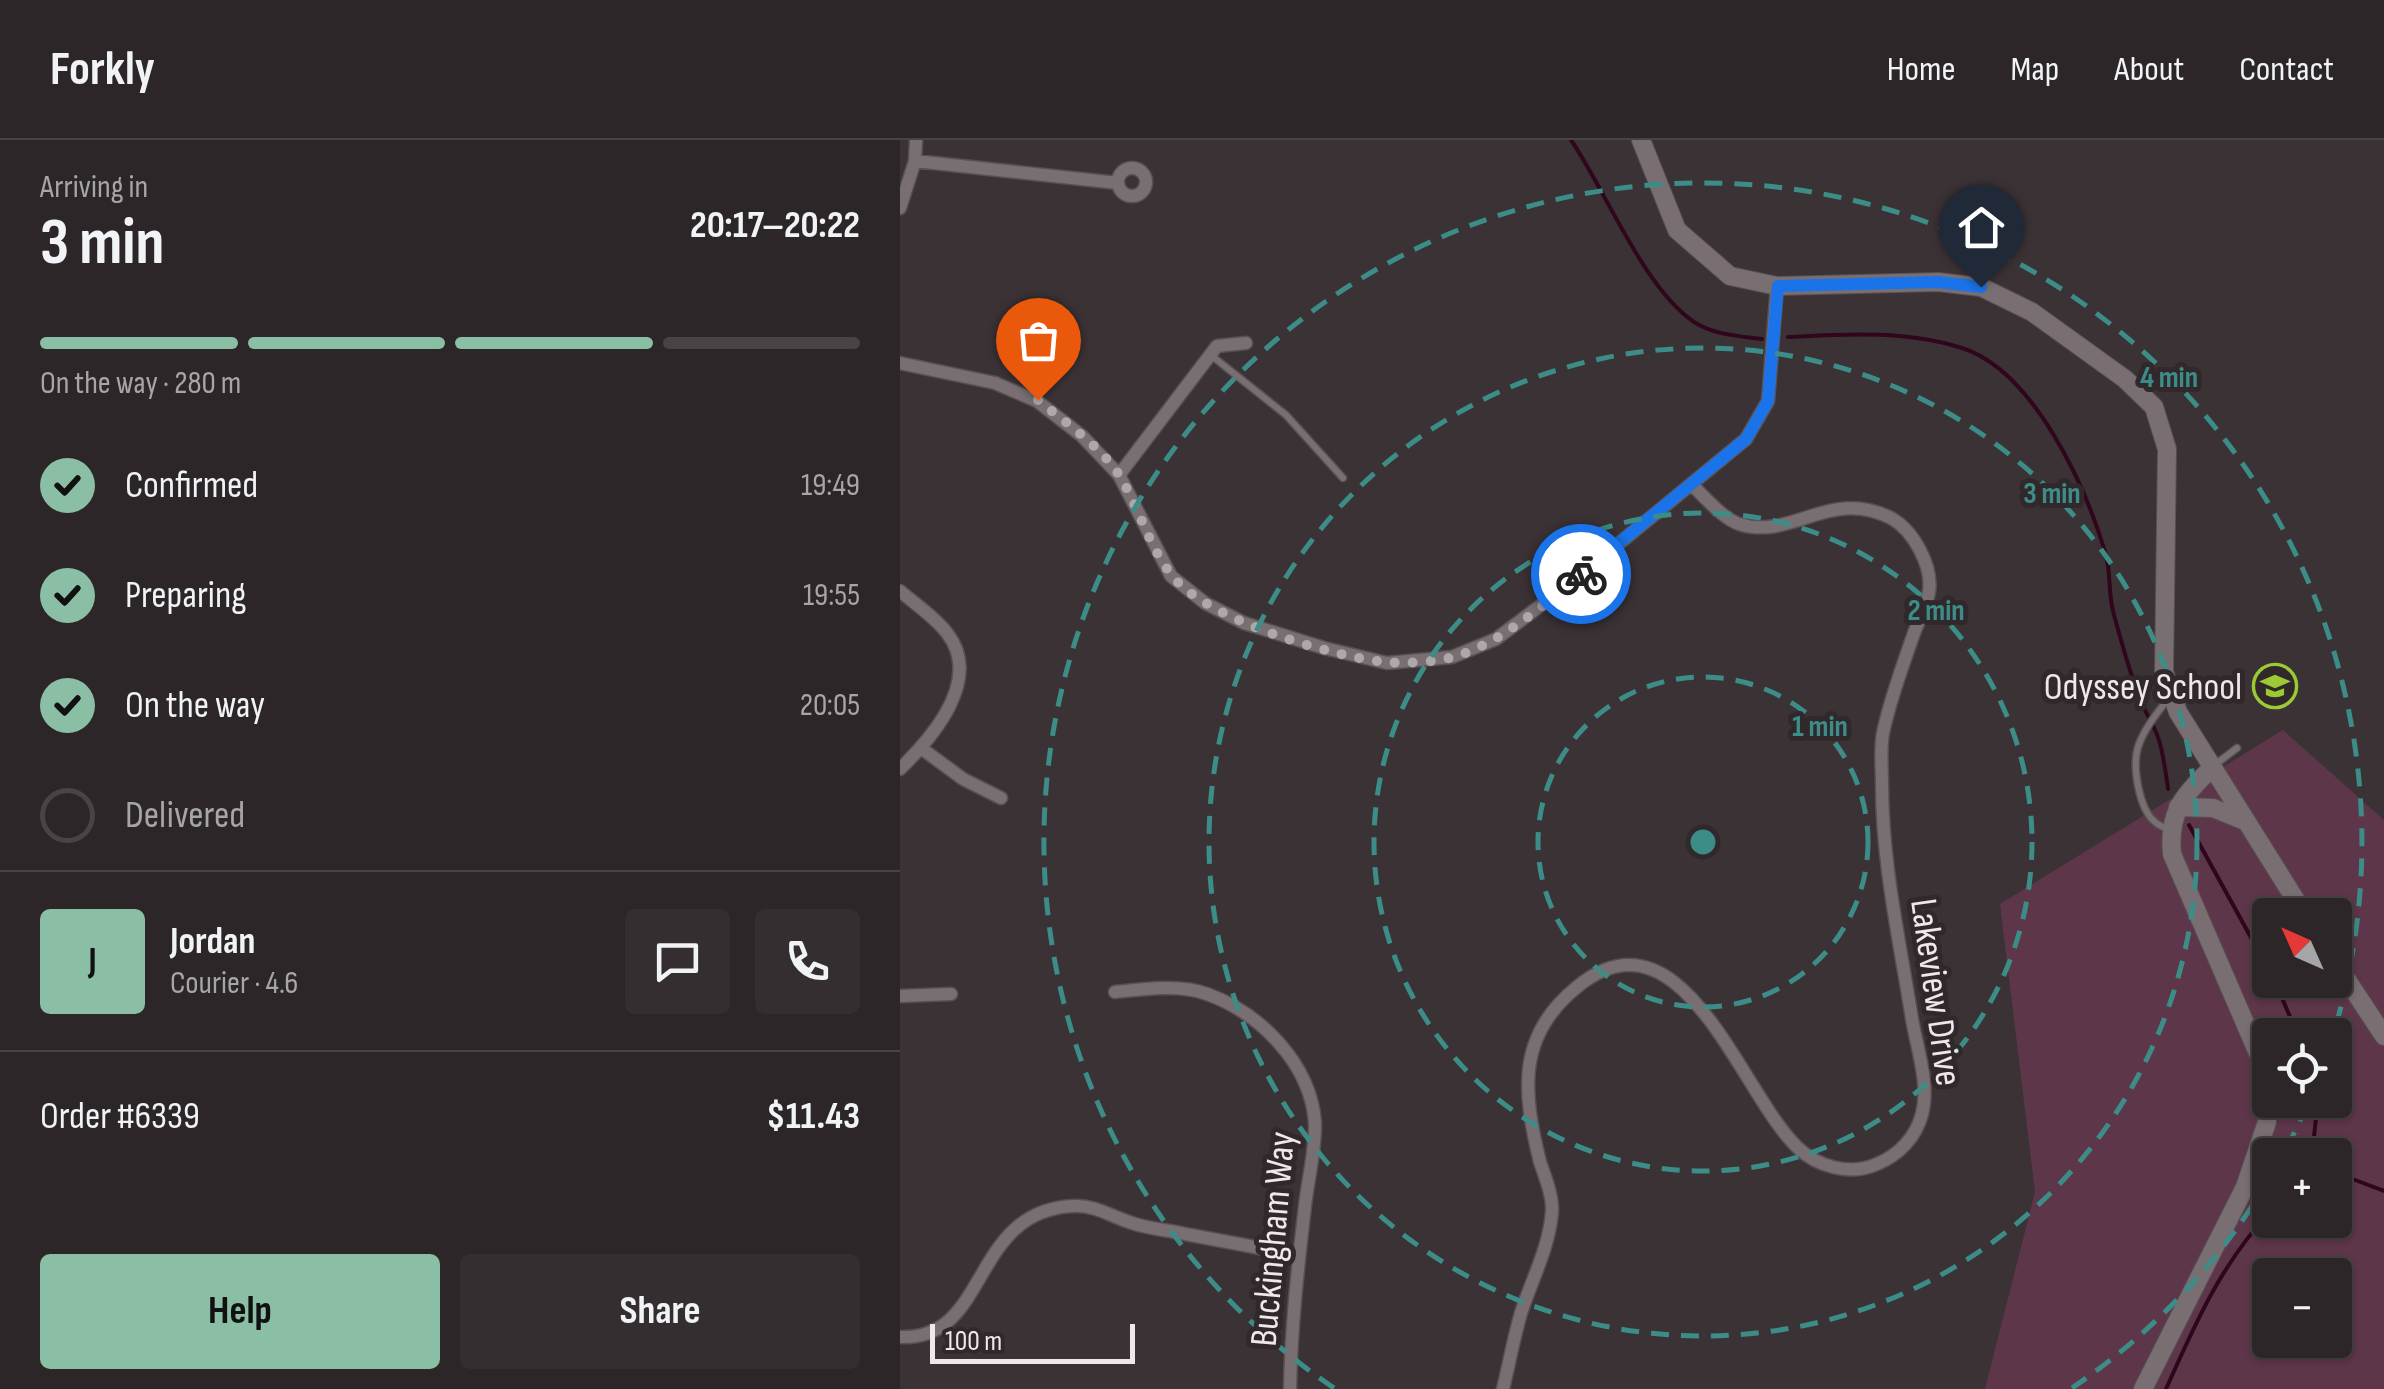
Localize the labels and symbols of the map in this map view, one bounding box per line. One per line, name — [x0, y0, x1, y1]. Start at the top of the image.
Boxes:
pin — [1939, 185, 2024, 288]
pin — [996, 298, 1081, 401]
text: 4 min — [2140, 360, 2198, 396]
text: 3 min — [2023, 476, 2081, 512]
courier — [1531, 524, 1631, 624]
text: 2 min — [1907, 593, 1965, 629]
school or university icon: Odyssey School — [2252, 663, 2298, 709]
place label: Odyssey School — [2044, 665, 2242, 710]
text: 1 min — [1792, 709, 1848, 745]
centre of rings — [1685, 824, 1721, 860]
street label: Lakeview Drive — [1900, 896, 1971, 1089]
north arrow — [2252, 898, 2352, 998]
street label: Buckingham Way — [1242, 1130, 1305, 1348]
scale bar — [930, 1319, 1135, 1364]

